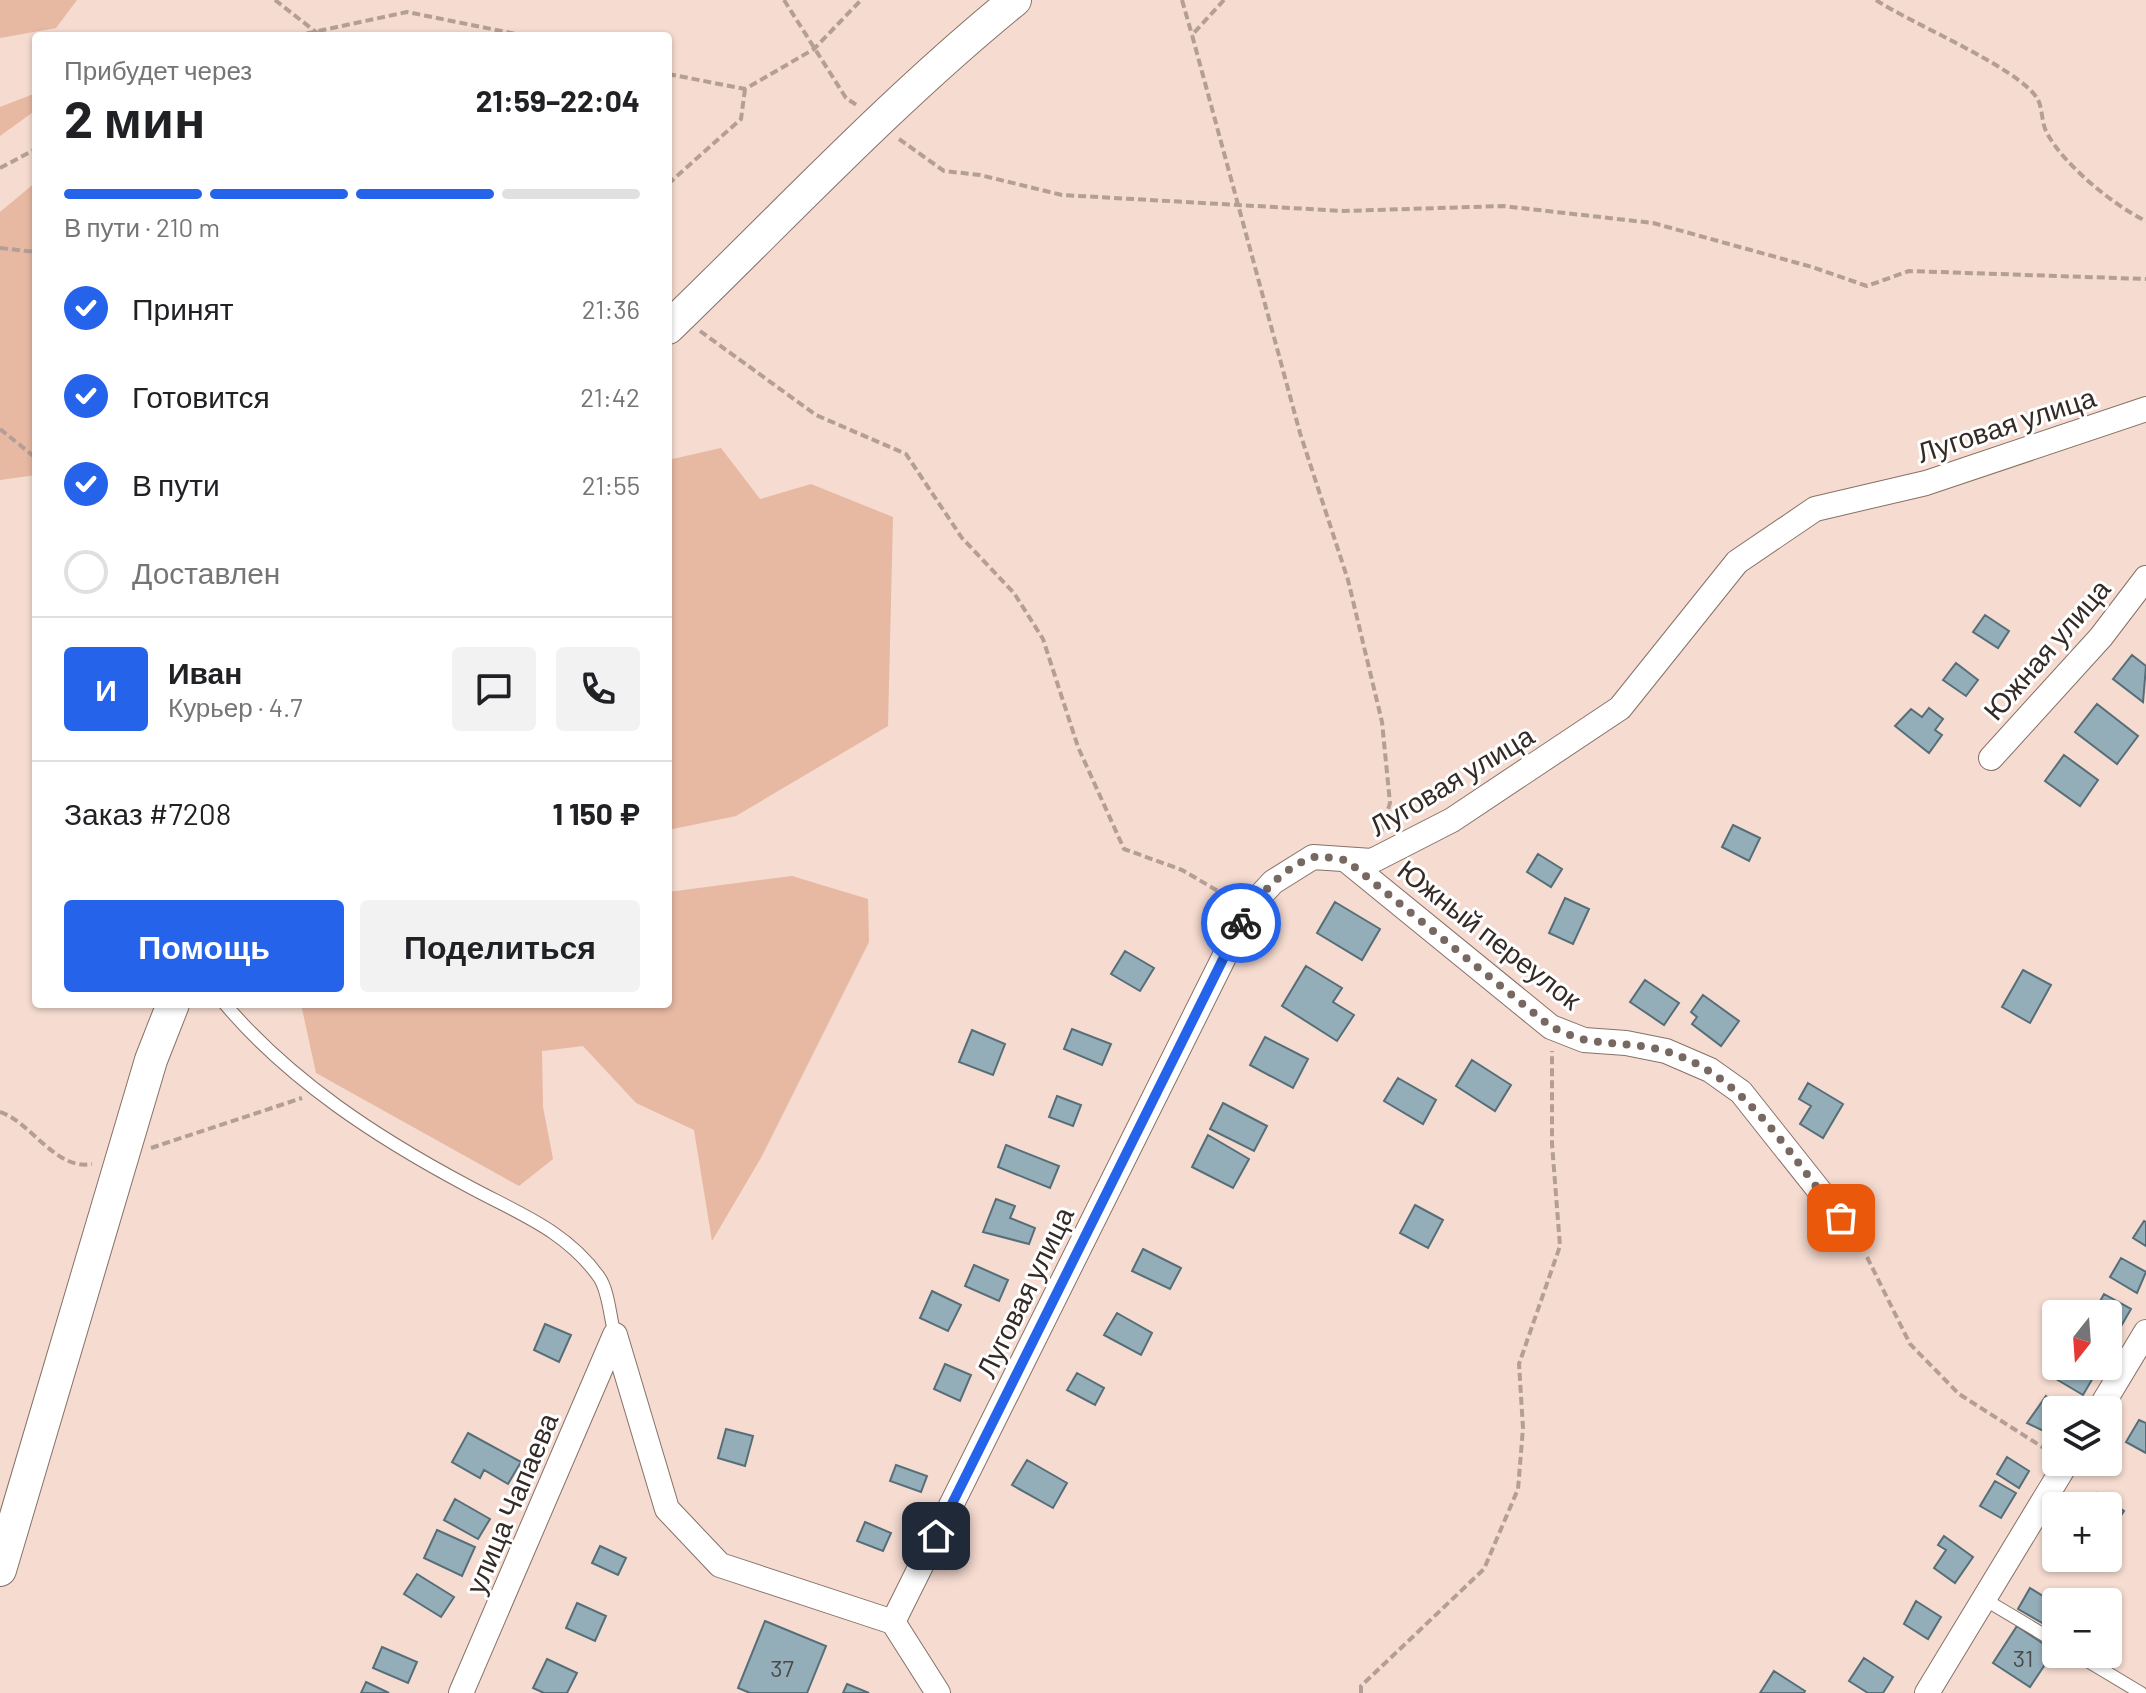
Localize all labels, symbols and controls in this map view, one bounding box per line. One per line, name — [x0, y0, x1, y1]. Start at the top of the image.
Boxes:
text: Прибудет через — [64, 54, 252, 85]
text: 21:59–22:04 — [476, 82, 640, 118]
text: 2 мин — [64, 86, 205, 148]
text: В пути · 210 m — [64, 211, 220, 242]
icon: check — [64, 286, 108, 330]
text: Принят — [132, 290, 234, 326]
text: 21:36 — [582, 293, 640, 324]
icon: check — [64, 374, 108, 418]
text: Готовится — [132, 378, 270, 414]
street label: Луговая улица — [1912, 379, 2100, 469]
text: 21:42 — [580, 381, 640, 412]
icon: check — [64, 462, 108, 506]
text: В пути — [132, 466, 220, 502]
text: 21:55 — [582, 469, 640, 500]
text: Доставлен — [132, 554, 280, 590]
street label: Южная улица — [1976, 571, 2117, 726]
button: chat — [452, 647, 536, 731]
button: phone — [556, 647, 640, 731]
text: Иван — [168, 654, 242, 690]
text: И — [95, 671, 117, 707]
text: Курьер · 4.7 — [168, 691, 303, 722]
street label: Луговая улица — [1363, 717, 1540, 842]
text: Заказ #7208 — [64, 795, 231, 831]
text: 1 150 ₽ — [552, 795, 640, 831]
street label: Южный переулок — [1392, 852, 1589, 1017]
courier — [1201, 883, 1281, 963]
button: Помощь — [64, 900, 344, 992]
button: Поделиться — [360, 900, 640, 992]
icon: bike — [1219, 901, 1263, 945]
pin — [1807, 1184, 1875, 1252]
icon: bag — [1819, 1196, 1863, 1240]
street label: Луговая улица — [968, 1201, 1080, 1383]
north arrow — [2042, 1300, 2122, 1380]
map controls — [2042, 1300, 2122, 1668]
button: layers — [2042, 1396, 2122, 1476]
street label: улица Чапаева — [458, 1407, 565, 1599]
button: + — [2042, 1492, 2122, 1572]
pin — [902, 1502, 970, 1570]
icon: home — [914, 1514, 958, 1558]
button: − — [2042, 1588, 2122, 1668]
house number: 31 — [2013, 1643, 2033, 1672]
house number: 37 — [770, 1653, 794, 1682]

